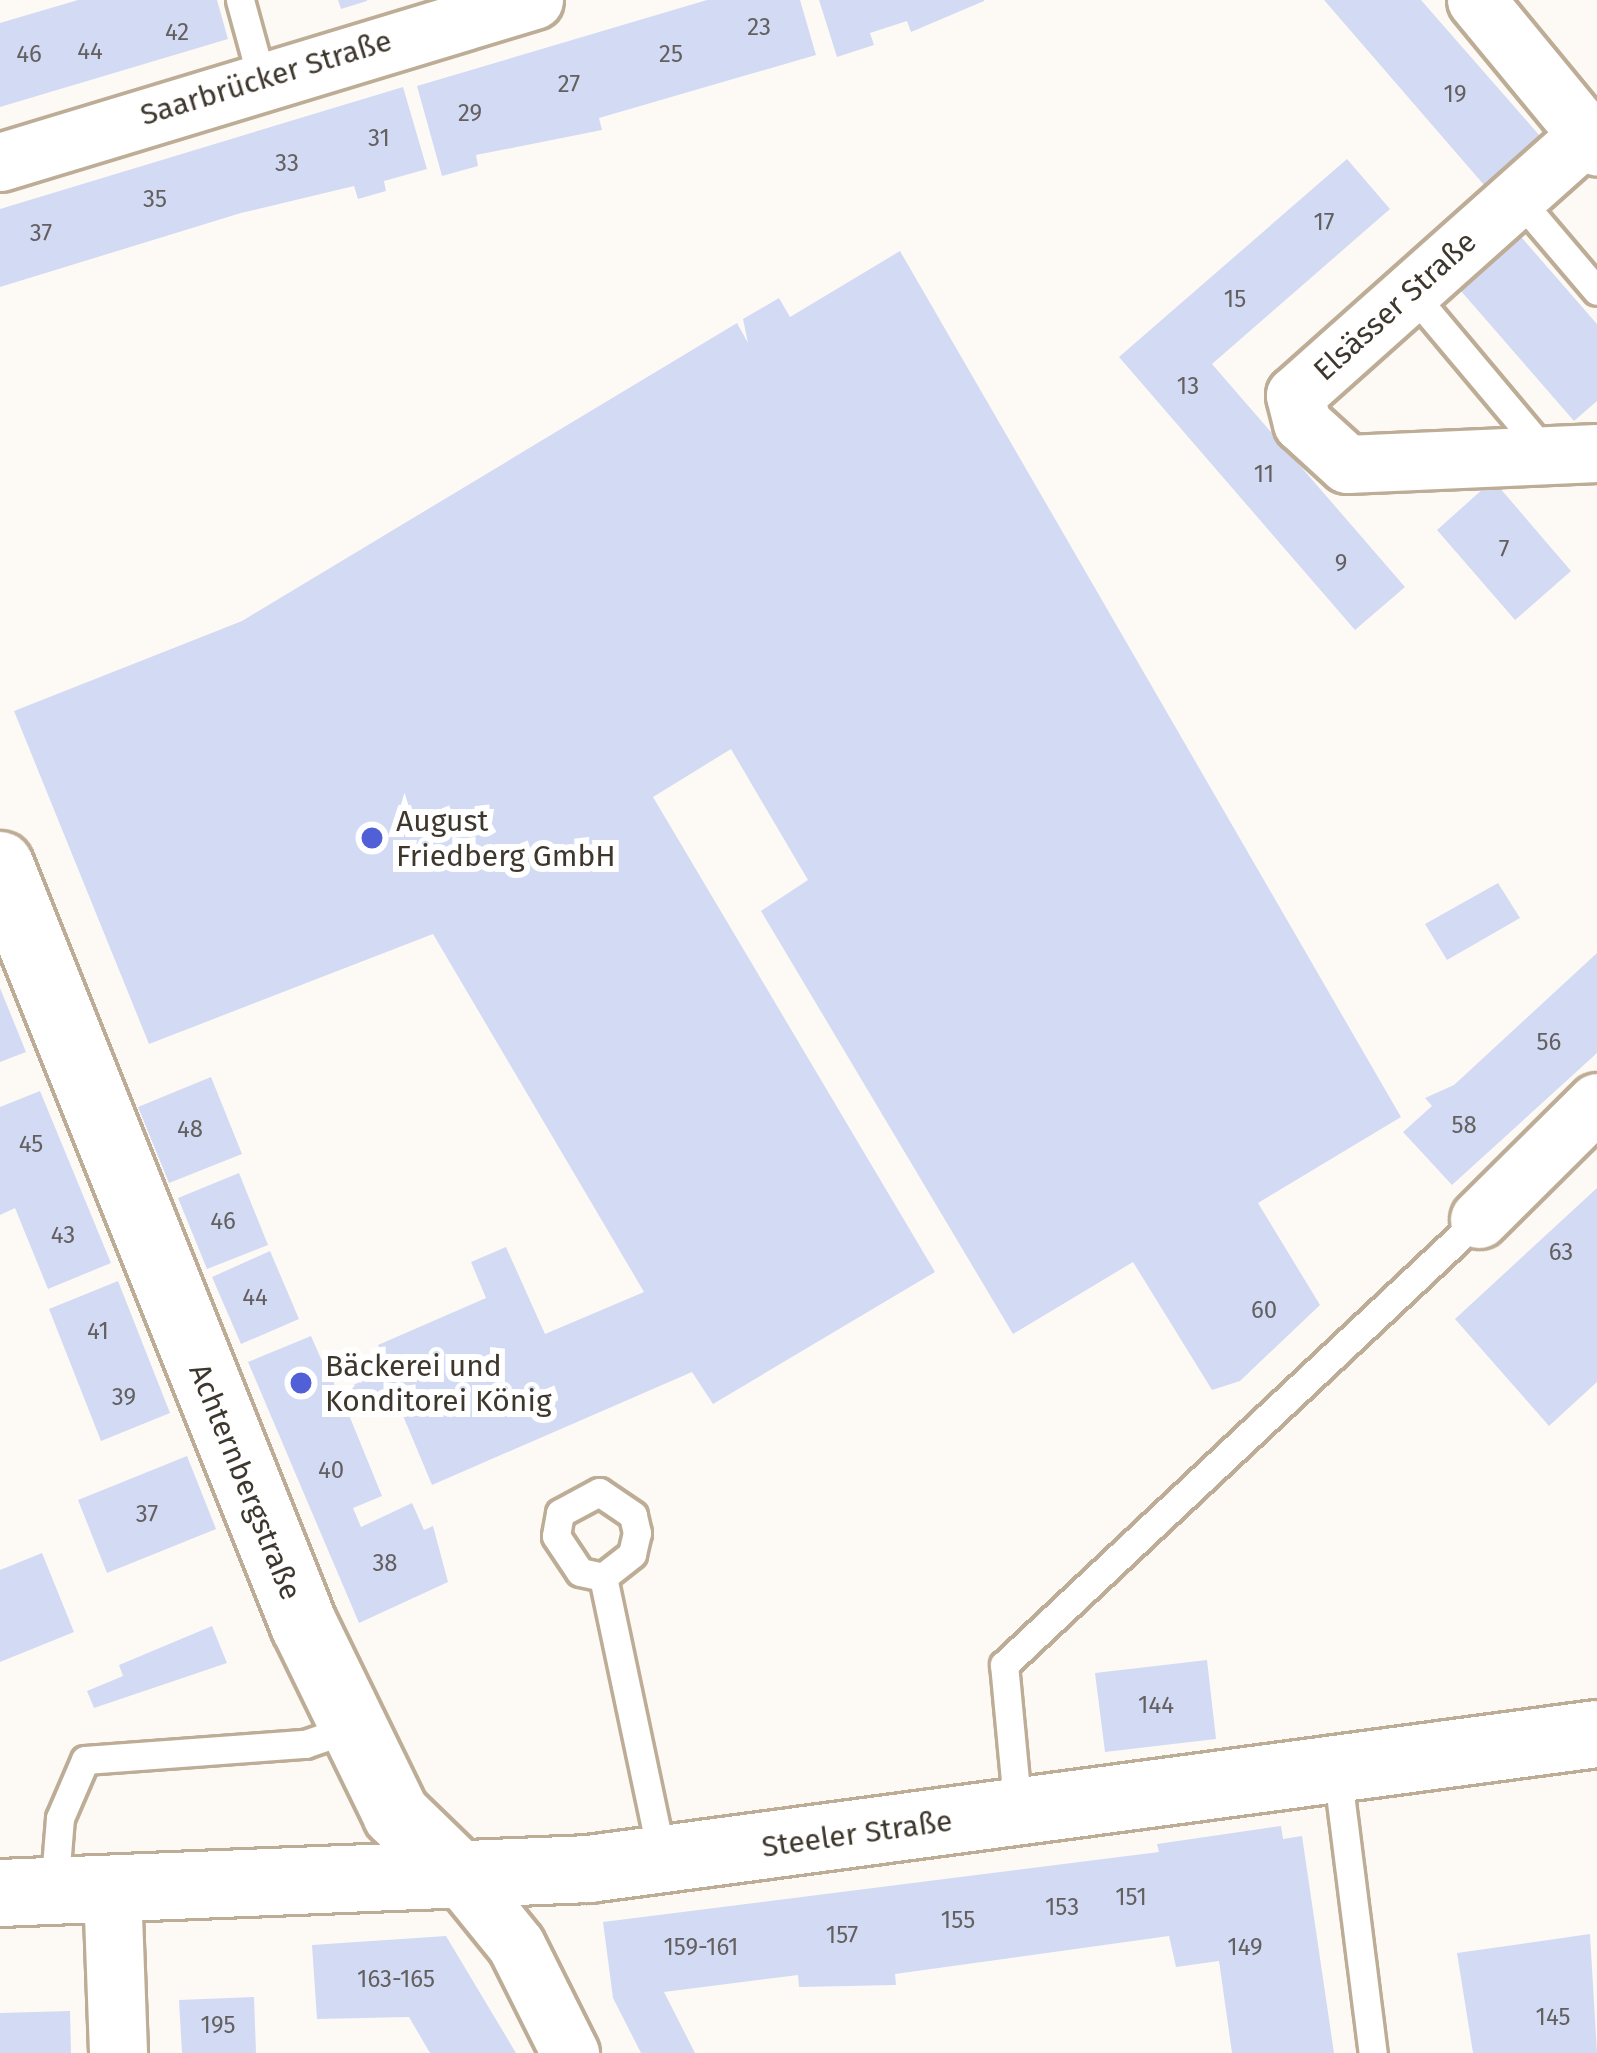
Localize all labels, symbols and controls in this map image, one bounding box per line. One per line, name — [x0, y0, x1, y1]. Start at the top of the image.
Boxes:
house number: 23 — [747, 14, 771, 42]
house number: 42 — [165, 19, 189, 47]
street label: Saarbrücker Straße — [136, 23, 396, 133]
house number: 44 — [77, 38, 103, 66]
house number: 46 — [16, 41, 42, 69]
house number: 25 — [659, 41, 683, 69]
house number: 27 — [558, 71, 580, 99]
house number: 19 — [1444, 81, 1466, 109]
house number: 29 — [458, 100, 482, 128]
house number: 31 — [368, 125, 390, 153]
house number: 33 — [275, 150, 299, 178]
house number: 35 — [143, 186, 167, 214]
house number: 17 — [1313, 209, 1335, 237]
house number: 37 — [30, 220, 52, 248]
street label: Elsässer Straße — [1306, 224, 1484, 388]
house number: 15 — [1224, 286, 1246, 314]
house number: 13 — [1177, 373, 1199, 401]
house number: 11 — [1254, 461, 1274, 489]
house number: 7 — [1499, 536, 1509, 564]
house number: 9 — [1335, 550, 1347, 578]
place label: August Friedberg GmbH — [396, 803, 616, 874]
marker: August Friedberg GmbH — [359, 825, 385, 851]
house number: 56 — [1537, 1029, 1561, 1057]
house number: 58 — [1451, 1112, 1477, 1140]
house number: 48 — [177, 1116, 203, 1144]
house number: 45 — [19, 1131, 43, 1159]
house number: 46 — [210, 1208, 236, 1236]
house number: 43 — [51, 1222, 75, 1250]
house number: 63 — [1549, 1239, 1573, 1267]
house number: 44 — [242, 1284, 268, 1312]
house number: 60 — [1251, 1297, 1277, 1325]
house number: 41 — [87, 1318, 109, 1346]
place label: Bäckerei und Konditorei König — [325, 1348, 551, 1418]
street label: Achternbergstraße — [181, 1359, 309, 1605]
marker: Bäckerei und Konditorei König — [288, 1370, 314, 1396]
house number: 39 — [112, 1384, 136, 1412]
house number: 40 — [318, 1457, 344, 1485]
house number: 37 — [136, 1501, 158, 1529]
house number: 38 — [372, 1550, 398, 1578]
house number: 144 — [1138, 1692, 1174, 1720]
street label: Steeler Straße — [759, 1803, 955, 1865]
house number: 151 — [1115, 1884, 1147, 1912]
house number: 153 — [1045, 1894, 1079, 1922]
house number: 155 — [941, 1907, 975, 1935]
house number: 157 — [826, 1922, 858, 1950]
house number: 159-161 — [663, 1934, 739, 1962]
house number: 149 — [1227, 1934, 1263, 1962]
house number: 163-165 — [357, 1966, 435, 1994]
house number: 145 — [1536, 2004, 1570, 2032]
house number: 195 — [200, 2012, 236, 2040]

